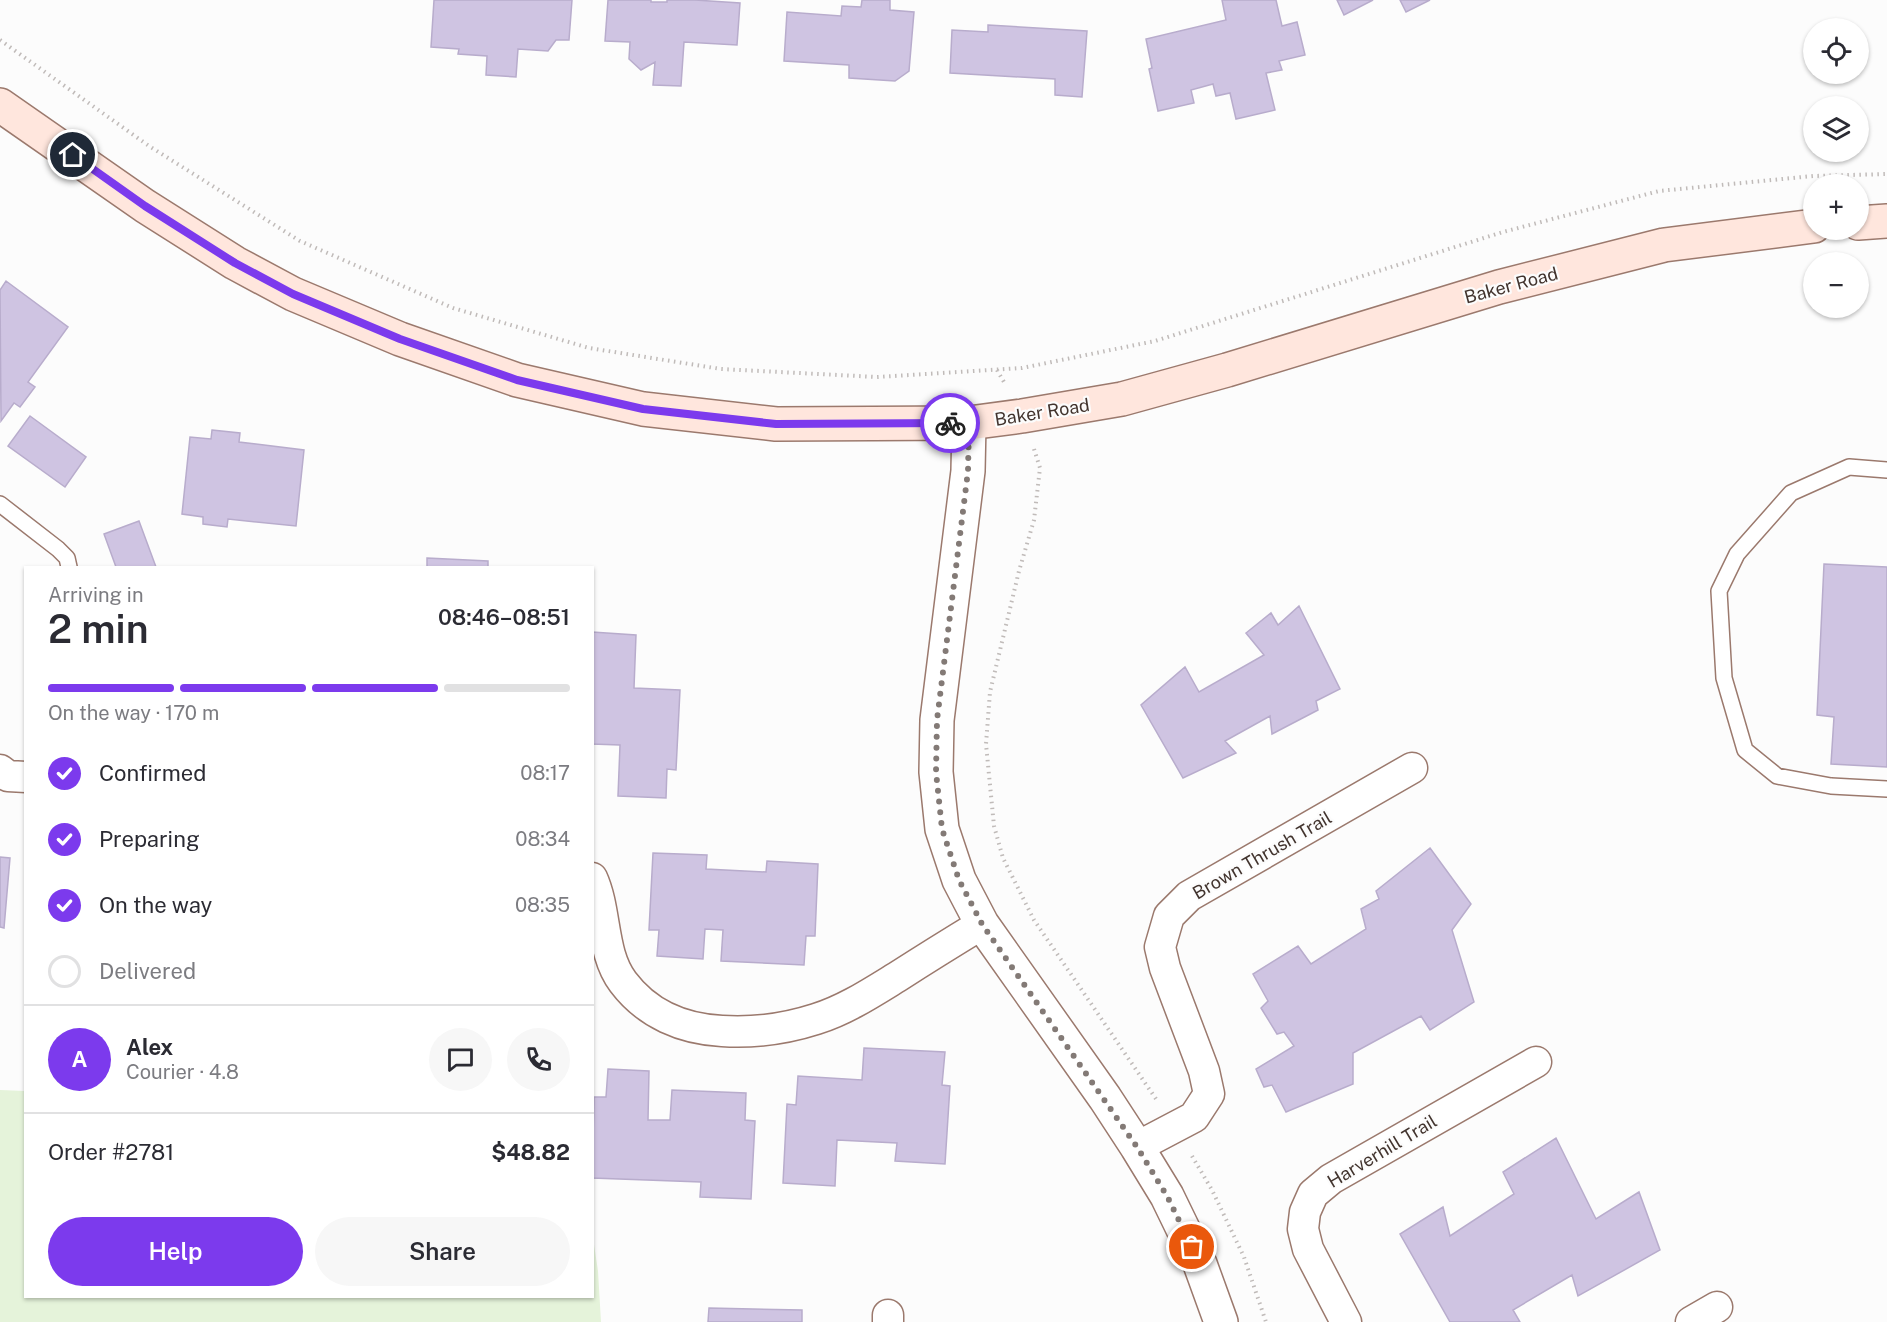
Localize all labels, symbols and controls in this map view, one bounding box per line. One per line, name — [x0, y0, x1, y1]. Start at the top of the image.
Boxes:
map controls — [1803, 18, 1869, 318]
button: locate — [1803, 18, 1869, 84]
button: layers — [1803, 96, 1869, 162]
pin — [47, 129, 98, 180]
icon: home — [56, 138, 89, 171]
button: + — [1803, 174, 1869, 240]
button: − — [1803, 252, 1869, 318]
street label: Baker Road — [1462, 262, 1560, 308]
courier — [920, 393, 980, 453]
street label: Baker Road — [993, 394, 1091, 430]
icon: bike — [934, 407, 967, 440]
text: Arriving in — [48, 583, 143, 607]
text: 08:46–08:51 — [438, 604, 570, 630]
text: 2 min — [48, 606, 149, 652]
text: On the way · 170 m — [48, 701, 219, 725]
icon: check — [48, 757, 81, 790]
text: Confirmed — [99, 760, 206, 786]
text: 08:17 — [520, 761, 570, 785]
street label: Brown Thrush Trail — [1189, 807, 1335, 903]
icon: check — [48, 823, 81, 856]
text: Preparing — [99, 826, 200, 852]
text: 08:34 — [515, 827, 570, 851]
icon: check — [48, 889, 81, 922]
text: On the way — [99, 892, 212, 918]
text: 08:35 — [515, 893, 570, 917]
text: Delivered — [99, 958, 196, 984]
button: chat — [429, 1028, 492, 1091]
button: phone — [507, 1028, 570, 1091]
text: Alex — [126, 1034, 173, 1060]
text: A — [72, 1046, 87, 1072]
text: Courier · 4.8 — [126, 1060, 239, 1084]
street label: Harverhill Trail — [1324, 1110, 1440, 1192]
text: Order #2781 — [48, 1139, 174, 1165]
text: $48.82 — [491, 1139, 570, 1165]
button: Help — [48, 1217, 303, 1286]
button: Share — [315, 1217, 570, 1286]
pin — [1166, 1221, 1217, 1272]
icon: bag — [1175, 1230, 1208, 1263]

